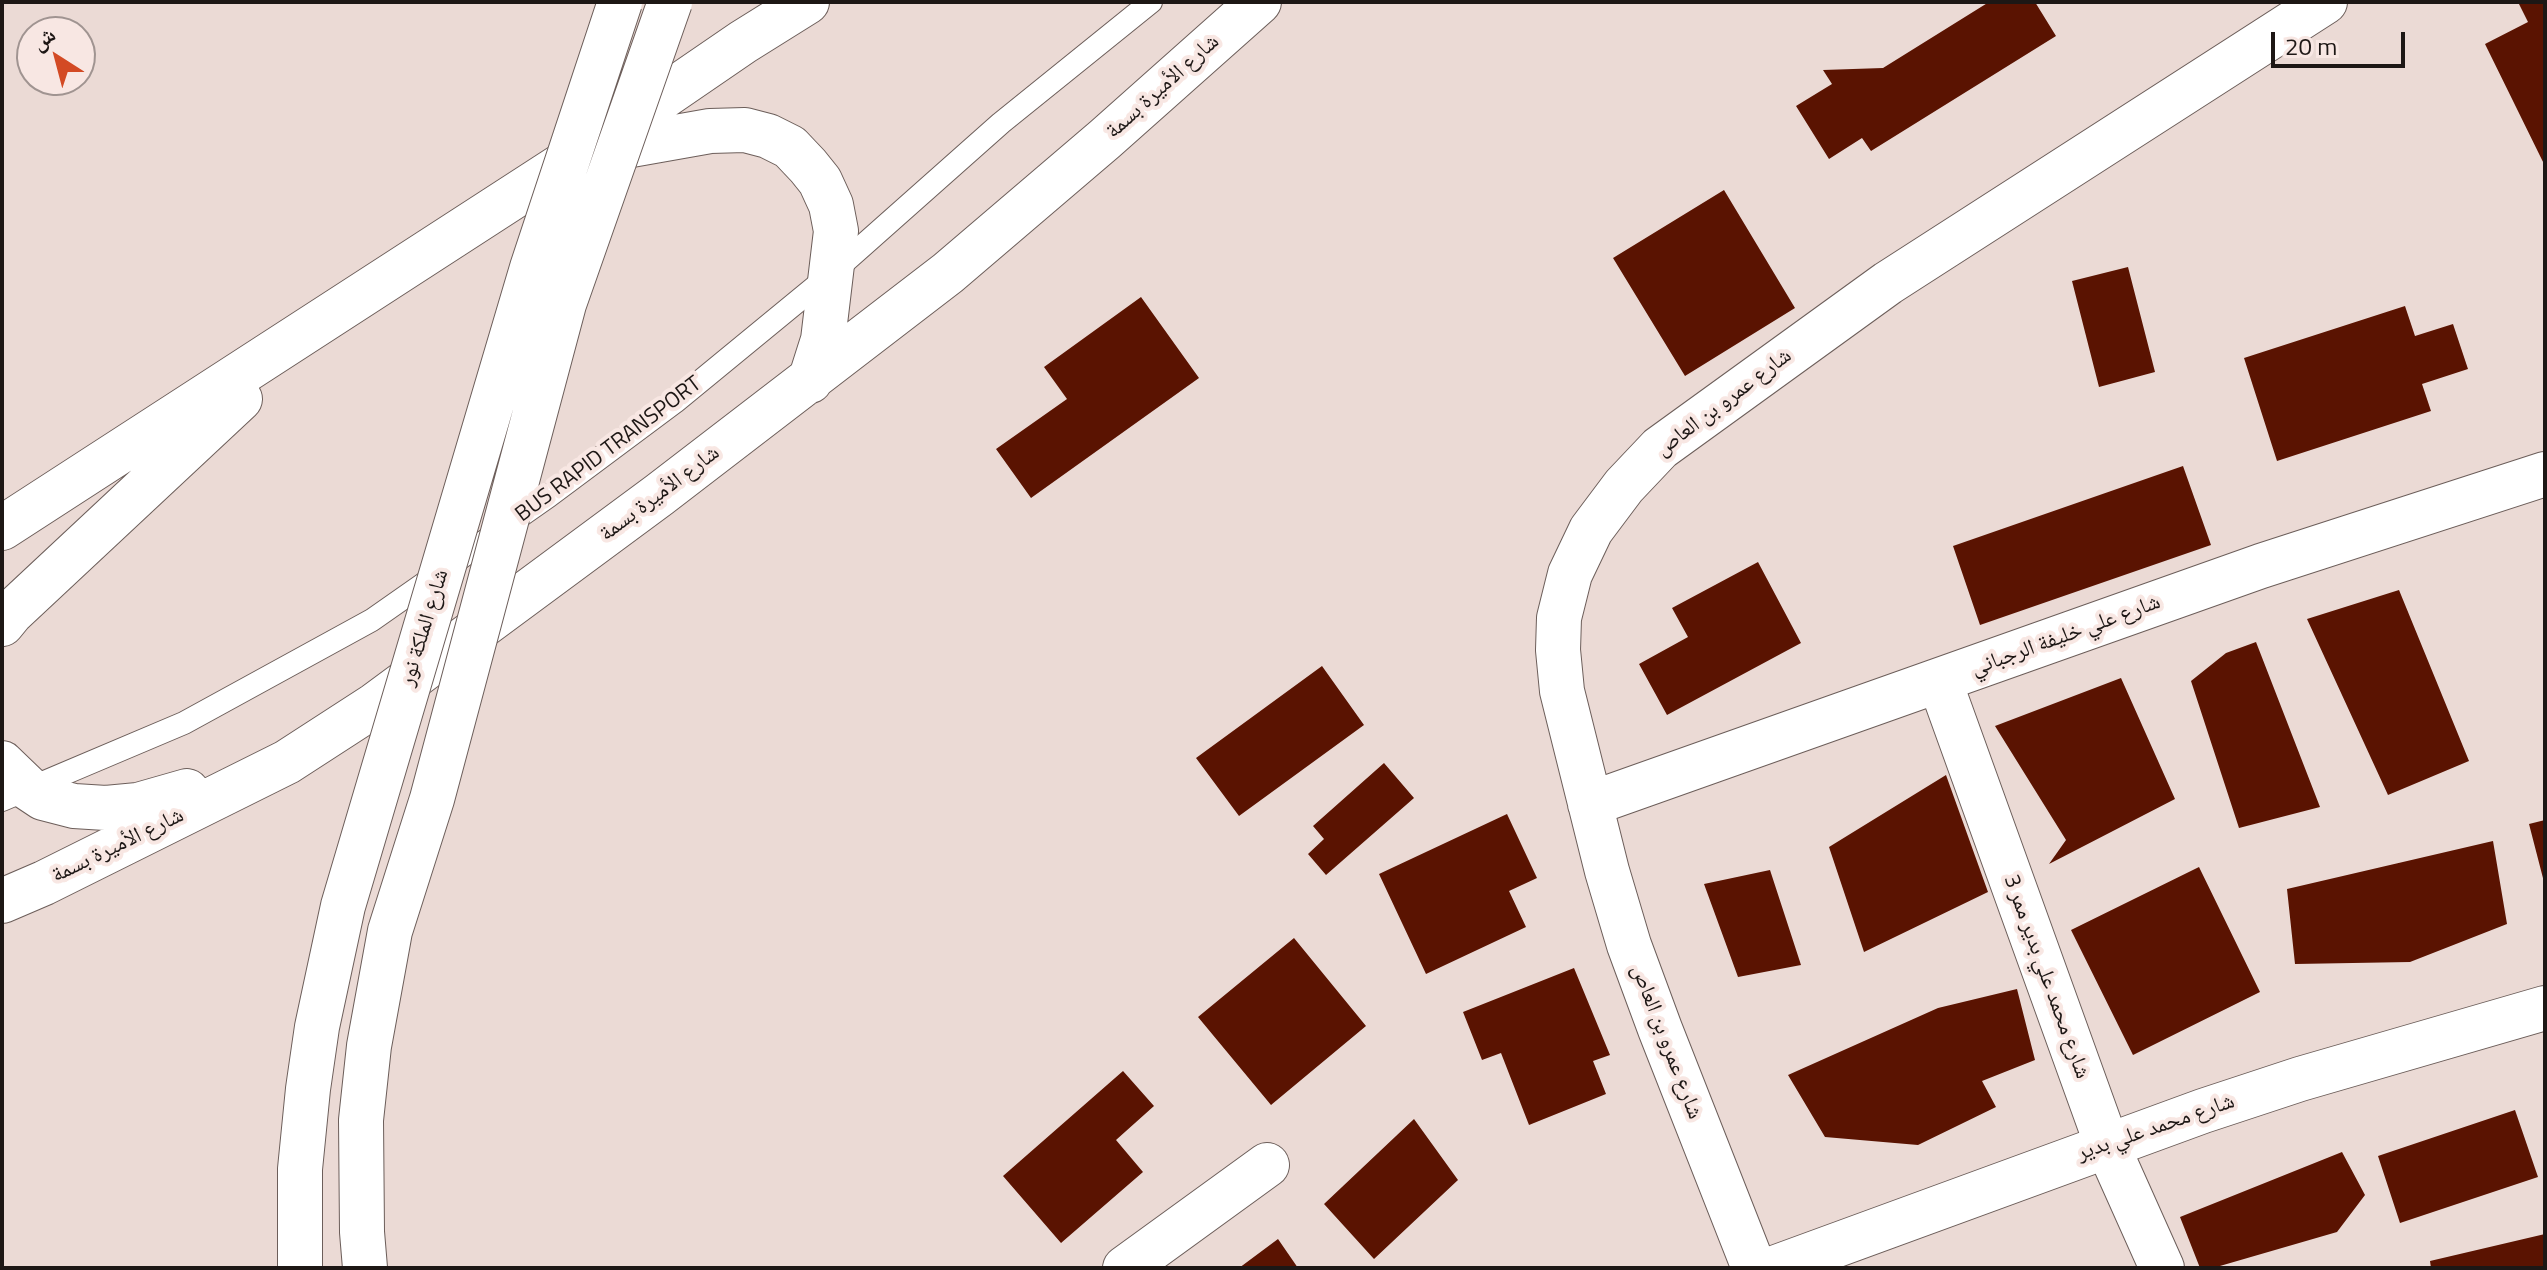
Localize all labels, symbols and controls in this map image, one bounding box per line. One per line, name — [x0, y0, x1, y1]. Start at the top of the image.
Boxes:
north arrow — [16, 16, 96, 96]
scale bar — [2275, 16, 2409, 66]
text: ش — [24, 18, 63, 59]
text: 20 m — [2285, 28, 2337, 64]
street label: شارع الأميرة بسمة — [1101, 29, 1225, 145]
street label: شارع عمرو بن العاص — [1651, 343, 1797, 463]
street label: BUS RAPID TRANSPORT — [511, 372, 707, 528]
street label: شارع الأميرة بسمة — [595, 440, 725, 548]
street label: شارع الملكة نور — [395, 566, 455, 690]
street label: شارع علي خليفة الرجباني — [1968, 589, 2164, 683]
street label: شارع الأميرة بسمة — [48, 803, 188, 889]
street label: شارع محمد علي بدير ممر 3 — [1997, 871, 2095, 1083]
street label: شارع عمرو بن العاص — [1624, 961, 1708, 1123]
street label: شارع محمد علي بدير — [2074, 1089, 2238, 1167]

